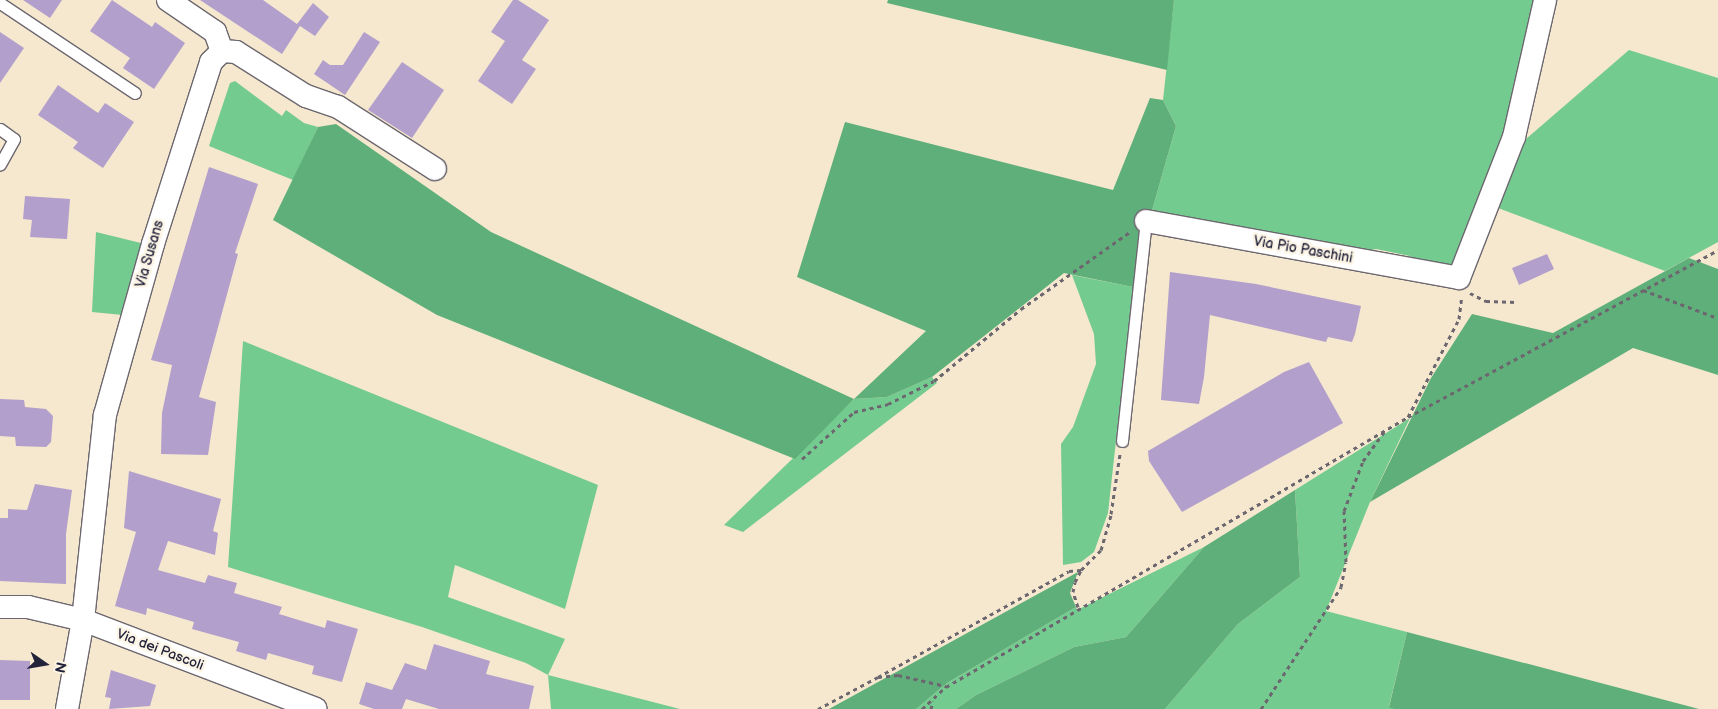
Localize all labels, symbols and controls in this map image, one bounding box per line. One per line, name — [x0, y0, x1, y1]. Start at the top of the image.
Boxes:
street label: Via Susans — [132, 218, 168, 290]
street label: Via Pio Paschini — [1252, 233, 1354, 267]
street label: Via dei Pascoli — [114, 626, 206, 674]
north arrow — [20, 639, 70, 689]
text: N — [51, 660, 70, 675]

